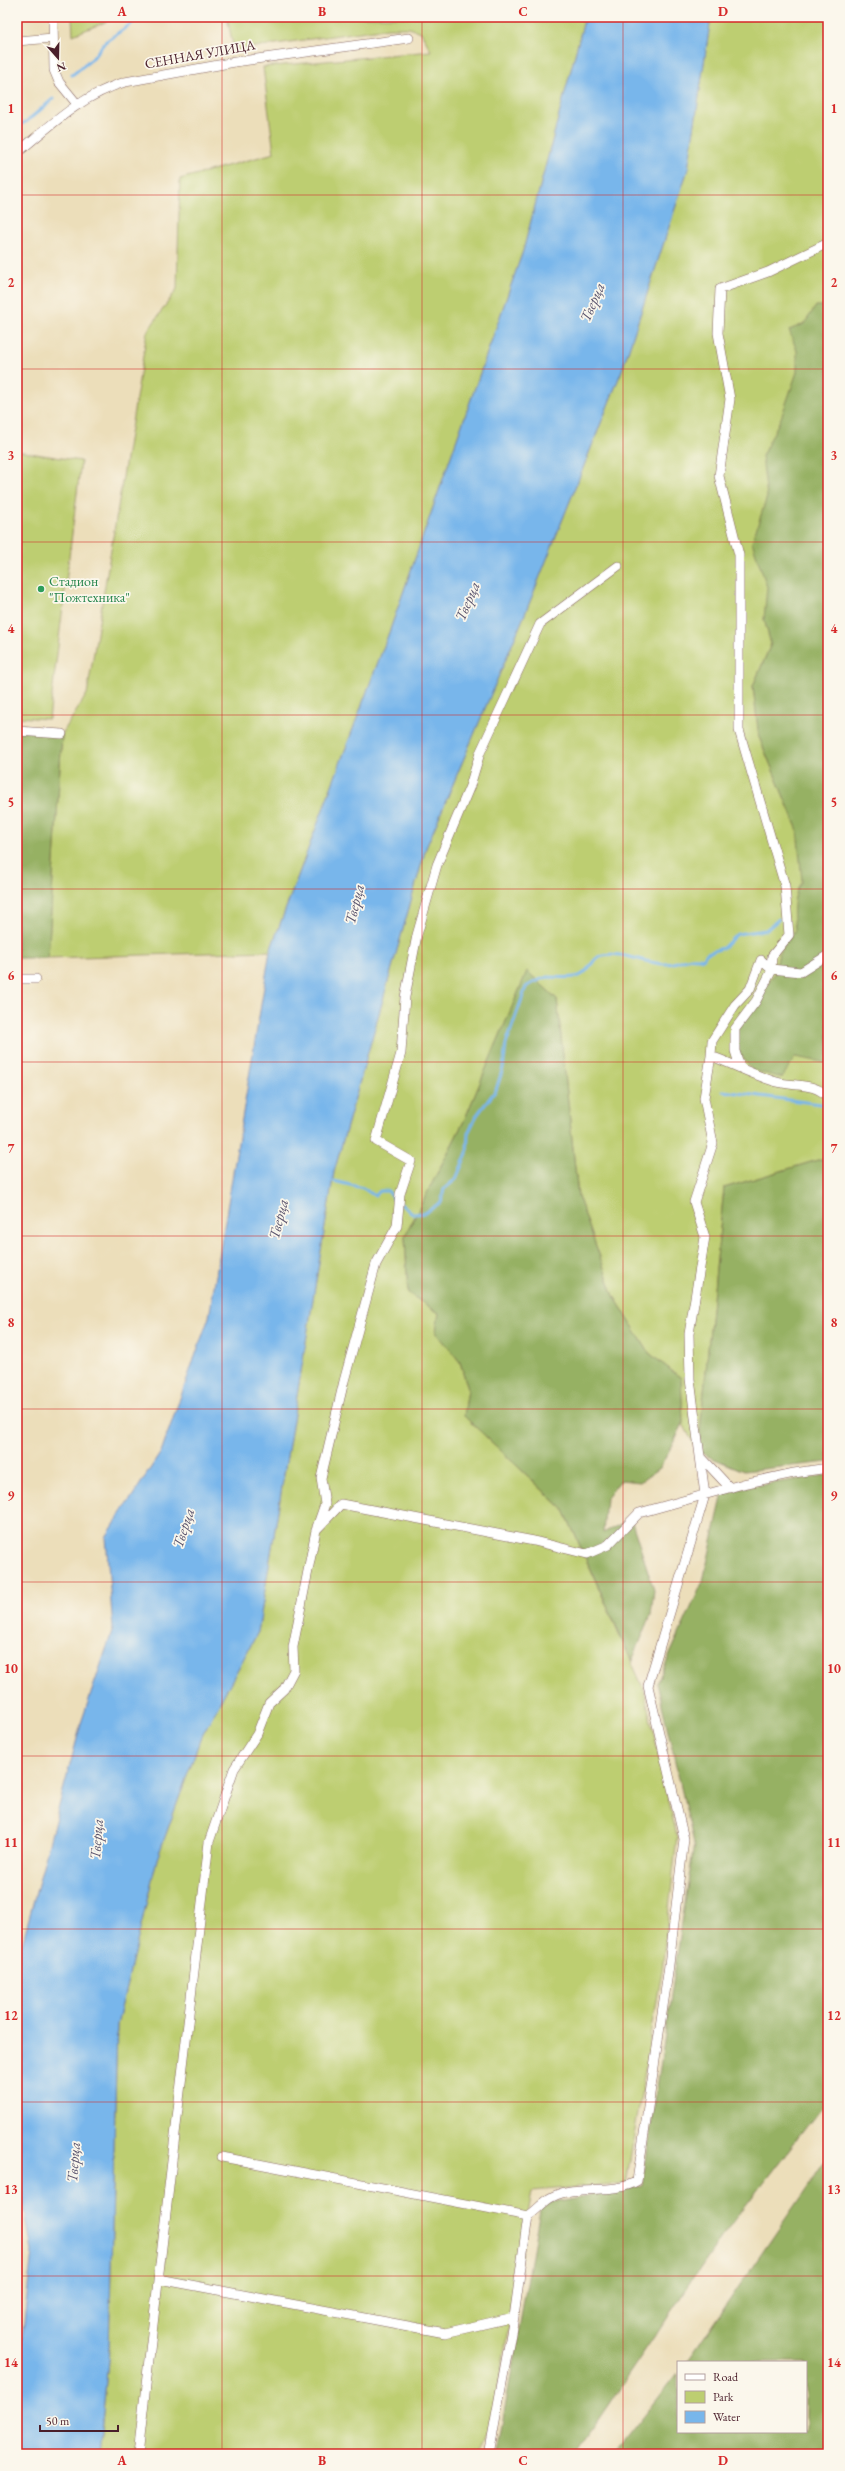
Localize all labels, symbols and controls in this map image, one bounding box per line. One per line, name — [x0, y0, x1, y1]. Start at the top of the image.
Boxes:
text: A — [116, 3, 127, 20]
text: B — [318, 3, 326, 20]
text: C — [518, 3, 528, 20]
text: D — [718, 3, 728, 20]
street label: СЕННАЯ УЛИЦА — [143, 35, 257, 73]
north arrow — [38, 38, 78, 78]
text: N — [55, 59, 68, 76]
text: 1 — [8, 100, 15, 117]
text: 1 — [831, 100, 838, 117]
text: 2 — [8, 274, 15, 291]
text: 2 — [831, 274, 838, 291]
water label: Тверца — [575, 280, 609, 324]
text: 3 — [8, 447, 15, 464]
text: 3 — [831, 447, 838, 464]
place label: Стадион "Пожтехника" — [49, 572, 130, 606]
water label: Тверца — [450, 579, 484, 623]
marker: Стадион "Пожтехника" — [36, 584, 46, 594]
text: 4 — [8, 620, 15, 637]
text: 4 — [831, 620, 838, 637]
text: 5 — [8, 794, 14, 811]
text: 5 — [831, 794, 837, 811]
water label: Тверца — [340, 882, 368, 926]
text: 6 — [8, 967, 15, 984]
text: 6 — [831, 967, 838, 984]
text: 7 — [8, 1140, 15, 1157]
text: 7 — [831, 1140, 838, 1157]
water label: Тверца — [264, 1197, 292, 1241]
text: 8 — [8, 1314, 15, 1331]
text: 8 — [831, 1314, 838, 1331]
text: 9 — [8, 1487, 15, 1504]
text: 9 — [831, 1487, 838, 1504]
water label: Тверца — [168, 1506, 198, 1550]
text: 10 — [4, 1660, 18, 1677]
text: 10 — [827, 1660, 841, 1677]
water label: Тверца — [85, 1818, 107, 1860]
text: 11 — [4, 1834, 18, 1851]
text: 11 — [827, 1834, 841, 1851]
text: 12 — [4, 2007, 18, 2024]
text: 12 — [827, 2007, 841, 2024]
water label: Тверца — [62, 2141, 84, 2183]
text: 13 — [4, 2181, 18, 2198]
text: 13 — [827, 2181, 841, 2198]
text: 14 — [4, 2354, 18, 2371]
text: 14 — [827, 2354, 841, 2371]
legend — [677, 2361, 807, 2433]
text: Road — [713, 2369, 739, 2385]
text: Park — [713, 2389, 734, 2405]
scale bar — [40, 2407, 118, 2433]
text: Water — [713, 2409, 740, 2425]
text: 50 m — [46, 2413, 70, 2429]
text: A — [116, 2452, 127, 2469]
text: B — [318, 2452, 326, 2469]
text: C — [518, 2452, 528, 2469]
text: D — [718, 2452, 728, 2469]

